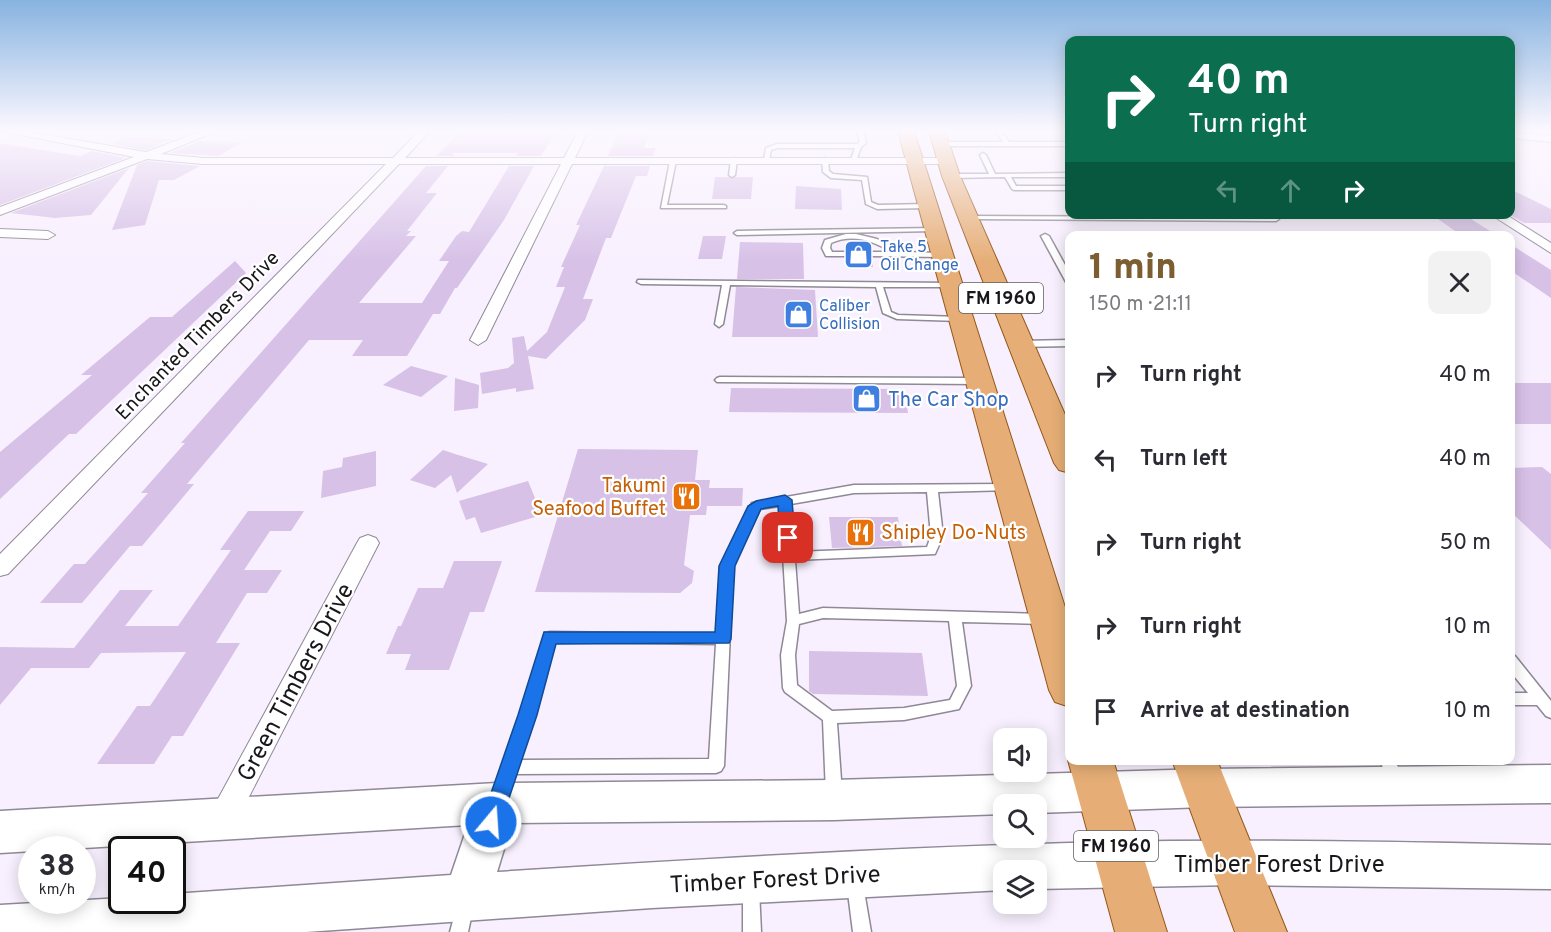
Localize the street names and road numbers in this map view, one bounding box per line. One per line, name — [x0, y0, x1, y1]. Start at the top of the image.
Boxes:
street label: Enchanted Timbers Drive — [111, 246, 286, 426]
road number: FM 1960 — [959, 283, 1043, 313]
street label: Green Timbers Drive — [232, 579, 362, 787]
road number: FM 1960 — [1074, 831, 1158, 861]
street label: Timber Forest Drive — [1173, 851, 1385, 881]
street label: Timber Forest Drive — [669, 860, 881, 902]

